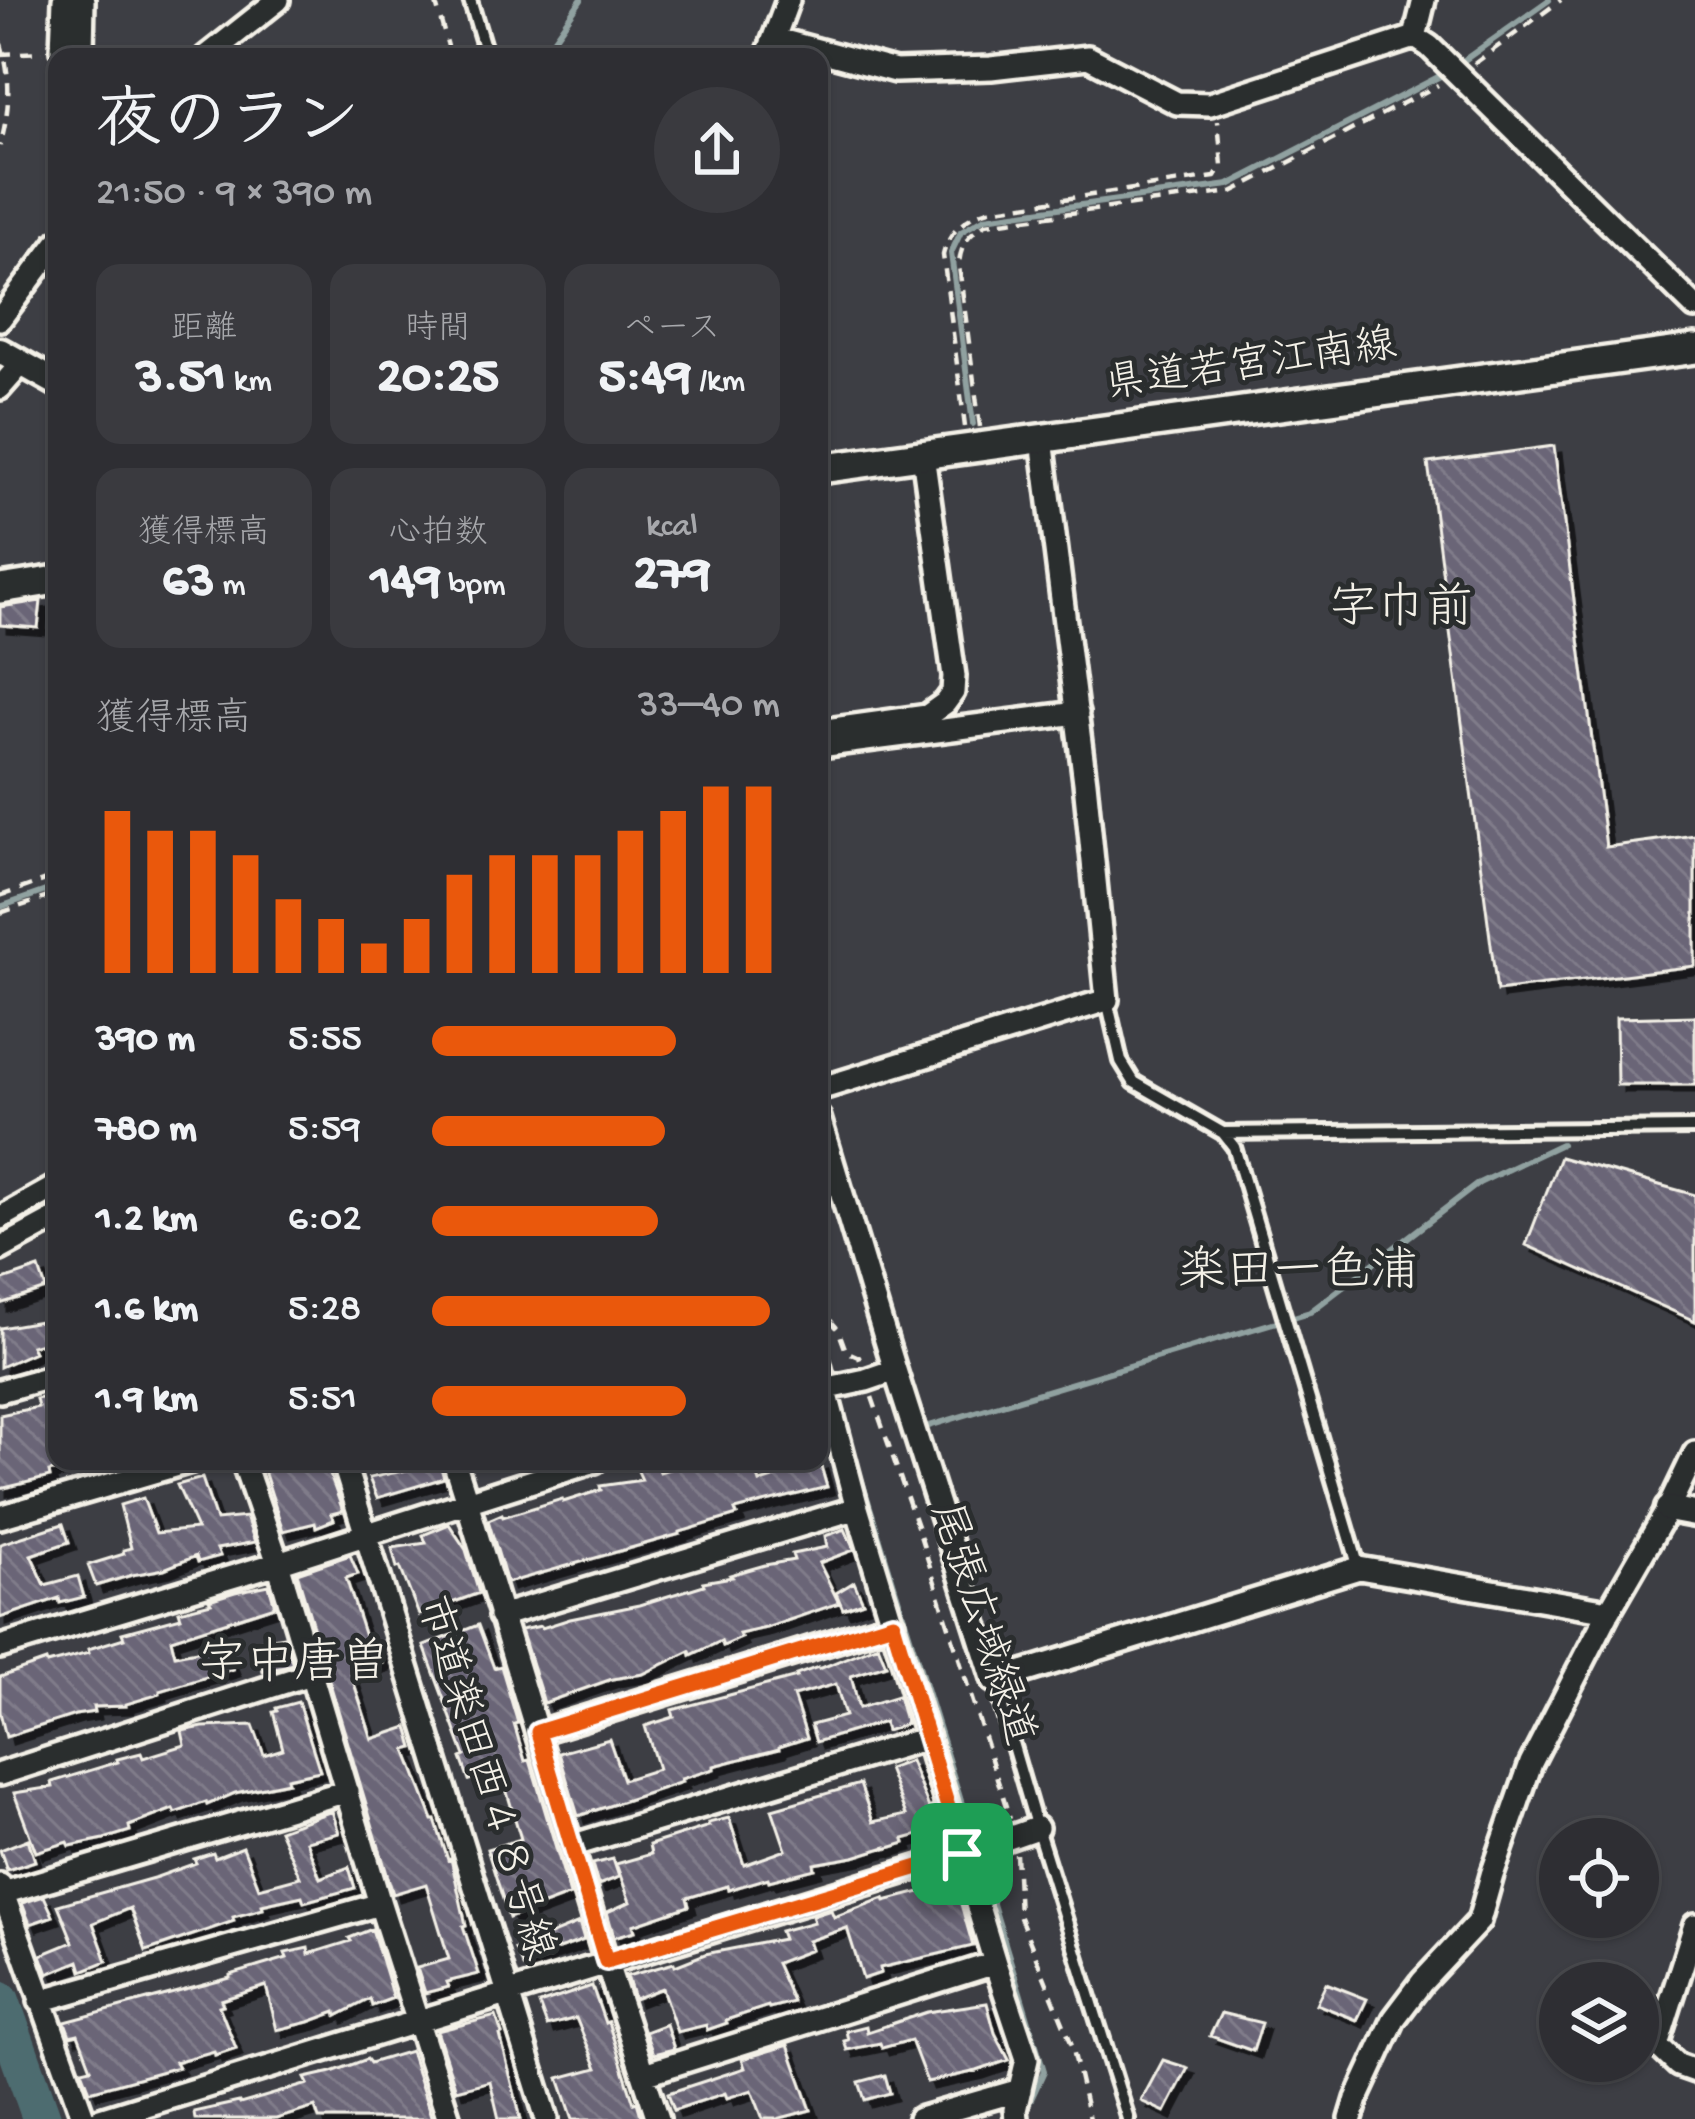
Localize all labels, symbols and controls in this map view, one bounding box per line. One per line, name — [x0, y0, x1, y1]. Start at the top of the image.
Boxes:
button: share — [654, 87, 780, 213]
text: 夜のラン — [96, 88, 360, 166]
text: 21:50 · 9 × 390 m — [96, 172, 372, 218]
text: 距離 — [171, 312, 237, 350]
text: 時間 — [405, 312, 471, 350]
text: ペース — [623, 312, 721, 350]
street label: 県道若宮江南線 — [1102, 320, 1400, 413]
text: 3.51 — [136, 350, 226, 410]
text: 20:25 — [377, 350, 499, 410]
text: 5:49 — [599, 350, 691, 410]
text: km — [226, 364, 272, 402]
text: /km — [691, 364, 745, 402]
text: kcal — [646, 509, 698, 547]
text: 獲得標高 — [138, 516, 270, 554]
text: 心拍数 — [389, 516, 488, 554]
text: 279 — [633, 547, 711, 607]
text: 63 — [162, 554, 215, 614]
text: 149 — [370, 554, 441, 614]
text: m — [215, 568, 246, 606]
text: bpm — [441, 568, 506, 606]
district label: 字巾前 — [1329, 581, 1473, 641]
text: 33–40 m — [638, 684, 780, 730]
text: 獲得標高 — [96, 699, 252, 745]
text: 390 m — [96, 1018, 195, 1064]
text: 5:55 — [288, 1018, 362, 1064]
text: 780 m — [96, 1108, 197, 1154]
text: 5:59 — [288, 1108, 361, 1154]
text: 1.2 km — [96, 1198, 197, 1244]
text: 6:02 — [288, 1198, 361, 1244]
district label: 楽田一色浦 — [1178, 1245, 1418, 1304]
text: 1.6 km — [96, 1288, 198, 1334]
text: 5:28 — [288, 1288, 361, 1334]
text: 1.9 km — [96, 1378, 198, 1424]
text: 5:51 — [288, 1378, 357, 1424]
street label: 尾張広域緑道 — [917, 1497, 1043, 1752]
street label: 市道楽田西４８号線 — [403, 1590, 564, 1967]
district label: 字中唐曽 — [198, 1636, 390, 1696]
pin — [911, 1803, 1013, 1905]
map controls — [1539, 1818, 1659, 2082]
button: locate — [1539, 1818, 1659, 1938]
icon: arrive — [929, 1821, 995, 1887]
button: layers — [1539, 1962, 1659, 2082]

